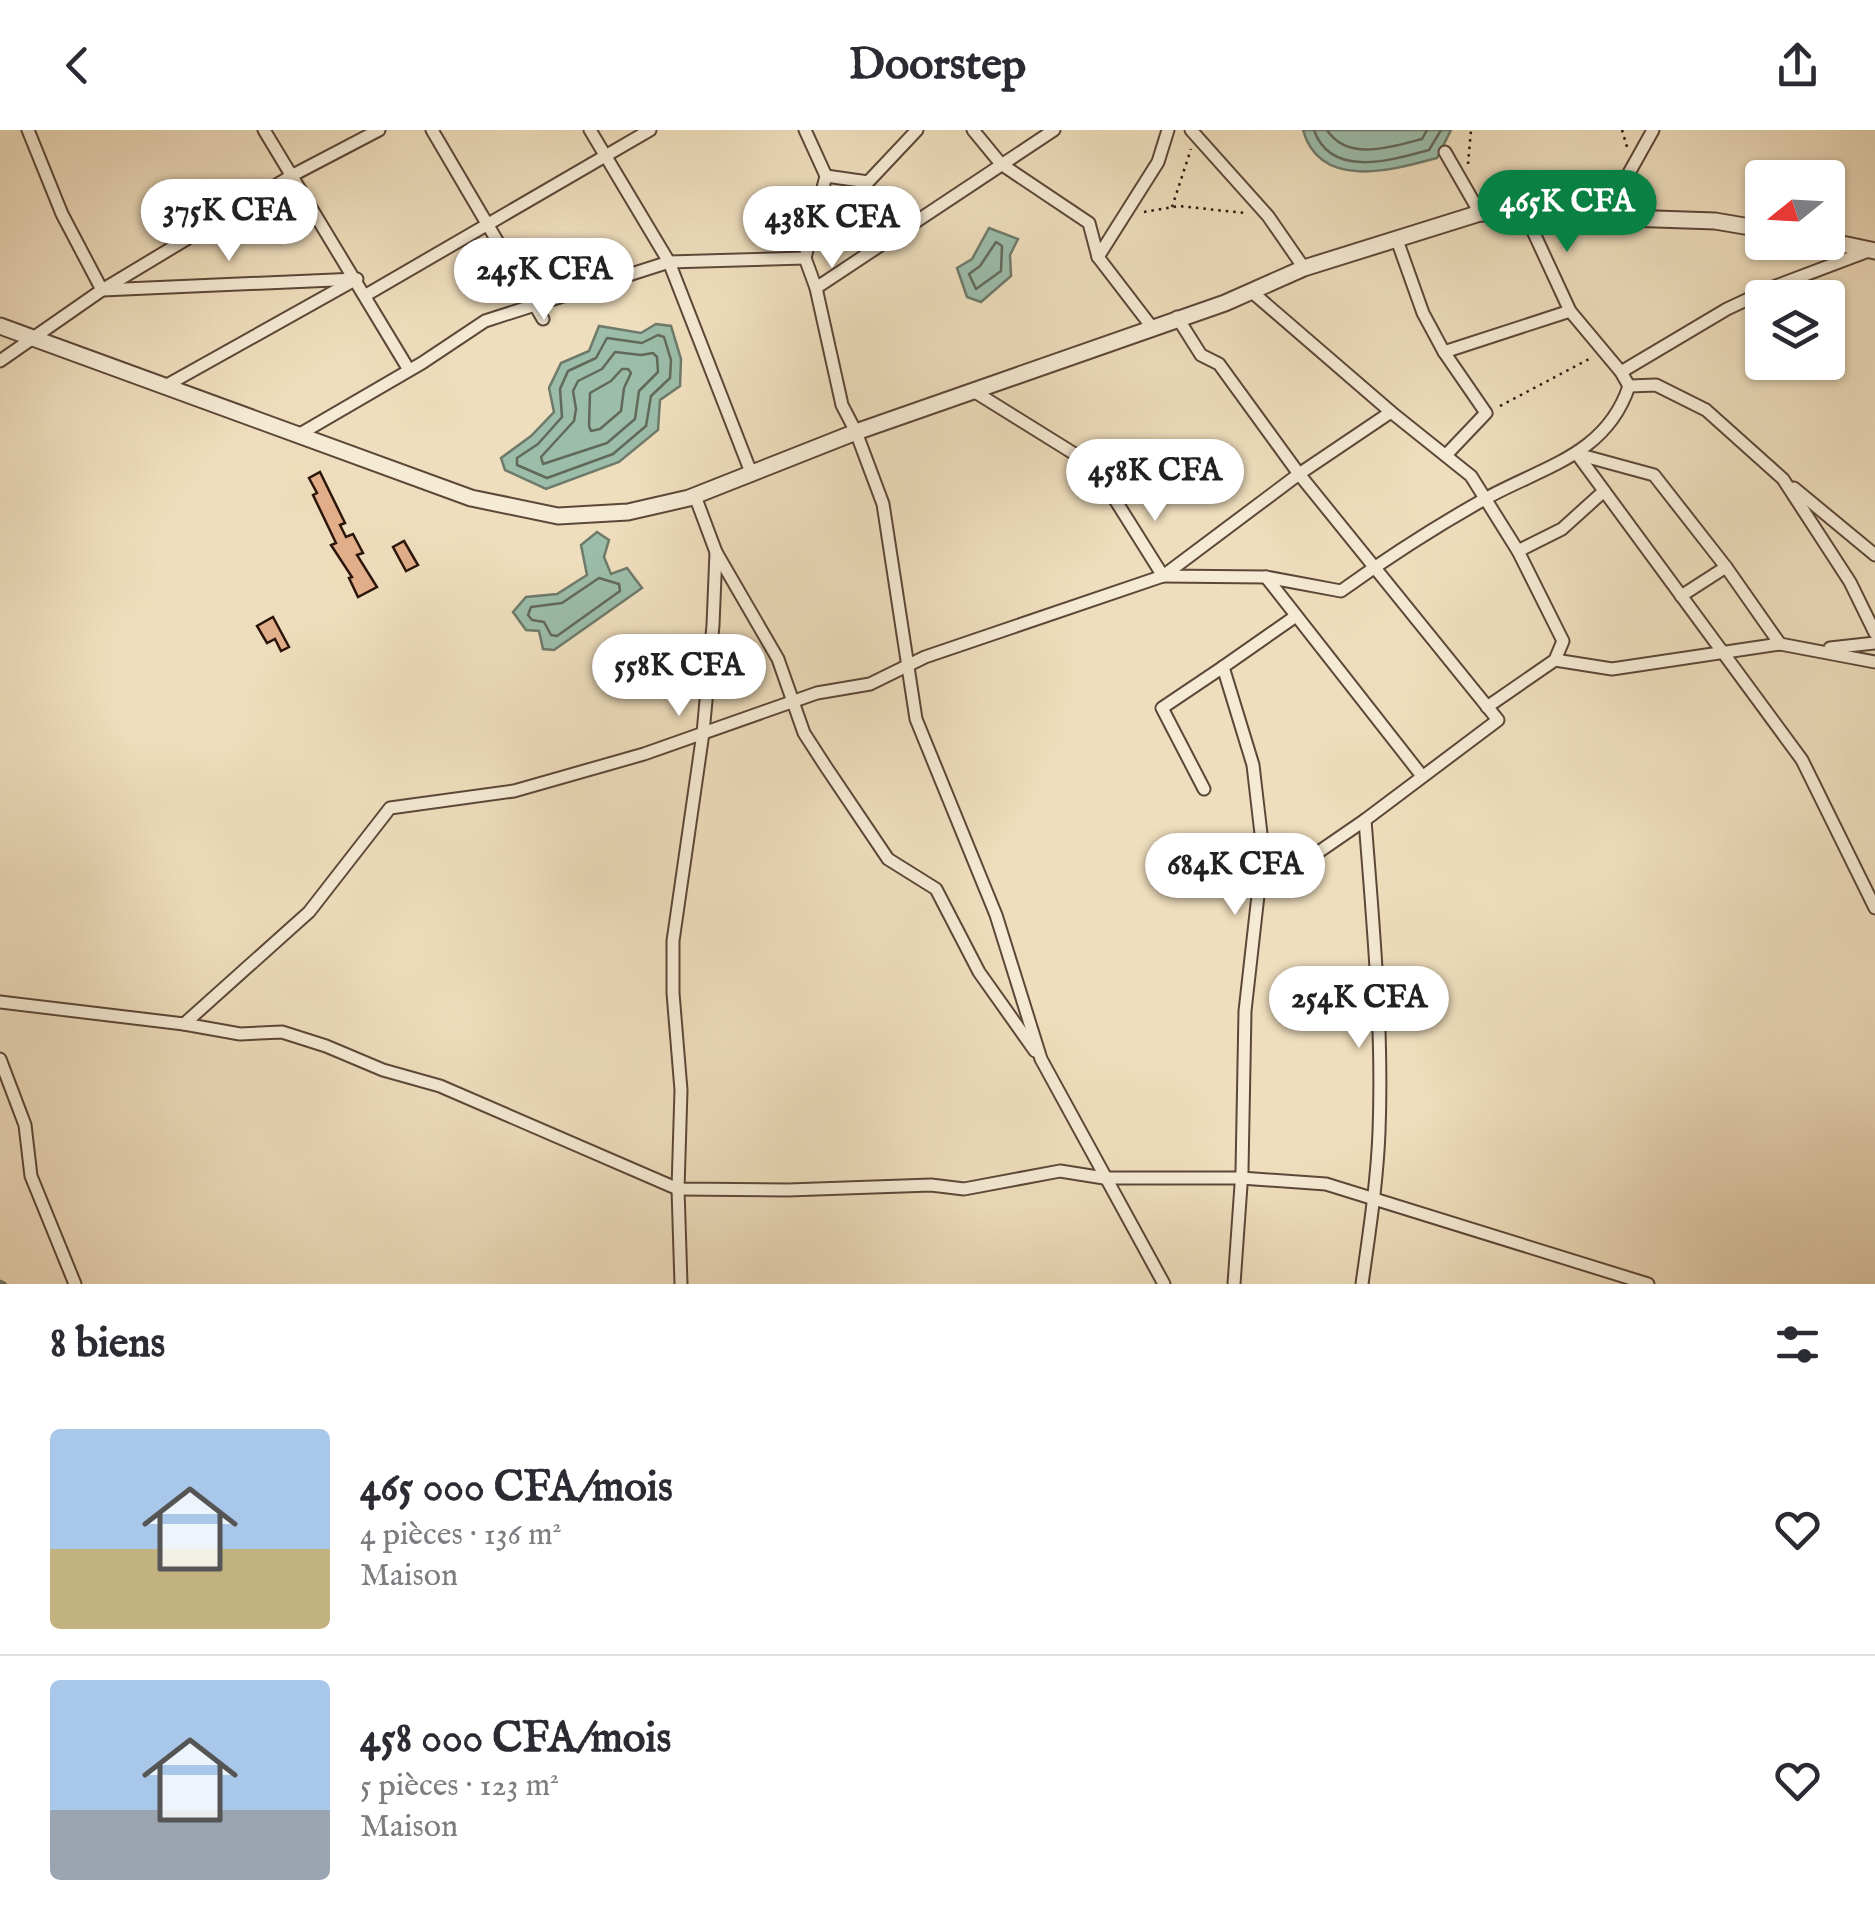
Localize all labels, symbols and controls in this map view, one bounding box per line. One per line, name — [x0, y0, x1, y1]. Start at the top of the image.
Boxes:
text: Doorstep — [849, 37, 1026, 94]
icon: back — [50, 38, 105, 93]
icon: share — [1770, 38, 1825, 93]
north arrow — [1745, 160, 1845, 260]
map controls — [1745, 160, 1845, 380]
pin: 465K CFA — [1464, 170, 1670, 255]
pin: 375K CFA — [126, 179, 332, 264]
text: 465K CFA — [1500, 182, 1634, 223]
pin: 438K CFA — [729, 186, 935, 271]
text: 375K CFA — [163, 191, 295, 232]
text: 438K CFA — [765, 198, 899, 239]
pin: 245K CFA — [441, 238, 647, 323]
text: 245K CFA — [476, 250, 612, 291]
button: layers — [1745, 280, 1845, 380]
pin: 458K CFA — [1052, 439, 1258, 524]
text: 458K CFA — [1088, 451, 1222, 492]
pin: 558K CFA — [576, 634, 782, 719]
text: 558K CFA — [614, 646, 744, 687]
pin: 684K CFA — [1132, 833, 1338, 918]
text: 684K CFA — [1167, 845, 1303, 886]
pin: 254K CFA — [1256, 966, 1462, 1051]
text: 254K CFA — [1291, 978, 1427, 1019]
icon: filters — [1770, 1317, 1825, 1372]
text: 8 biens — [50, 1318, 165, 1371]
text: 465 000 CFA/mois — [360, 1462, 673, 1515]
icon: home — [130, 1469, 250, 1589]
icon: heart — [1770, 1502, 1825, 1557]
text: 4 pièces · 136 m² — [360, 1515, 562, 1556]
text: Maison — [360, 1556, 458, 1597]
text: 458 000 CFA/mois — [360, 1713, 671, 1766]
icon: home — [130, 1720, 250, 1840]
icon: heart — [1770, 1753, 1825, 1808]
text: 5 pièces · 123 m² — [360, 1766, 559, 1807]
text: Maison — [360, 1807, 458, 1848]

